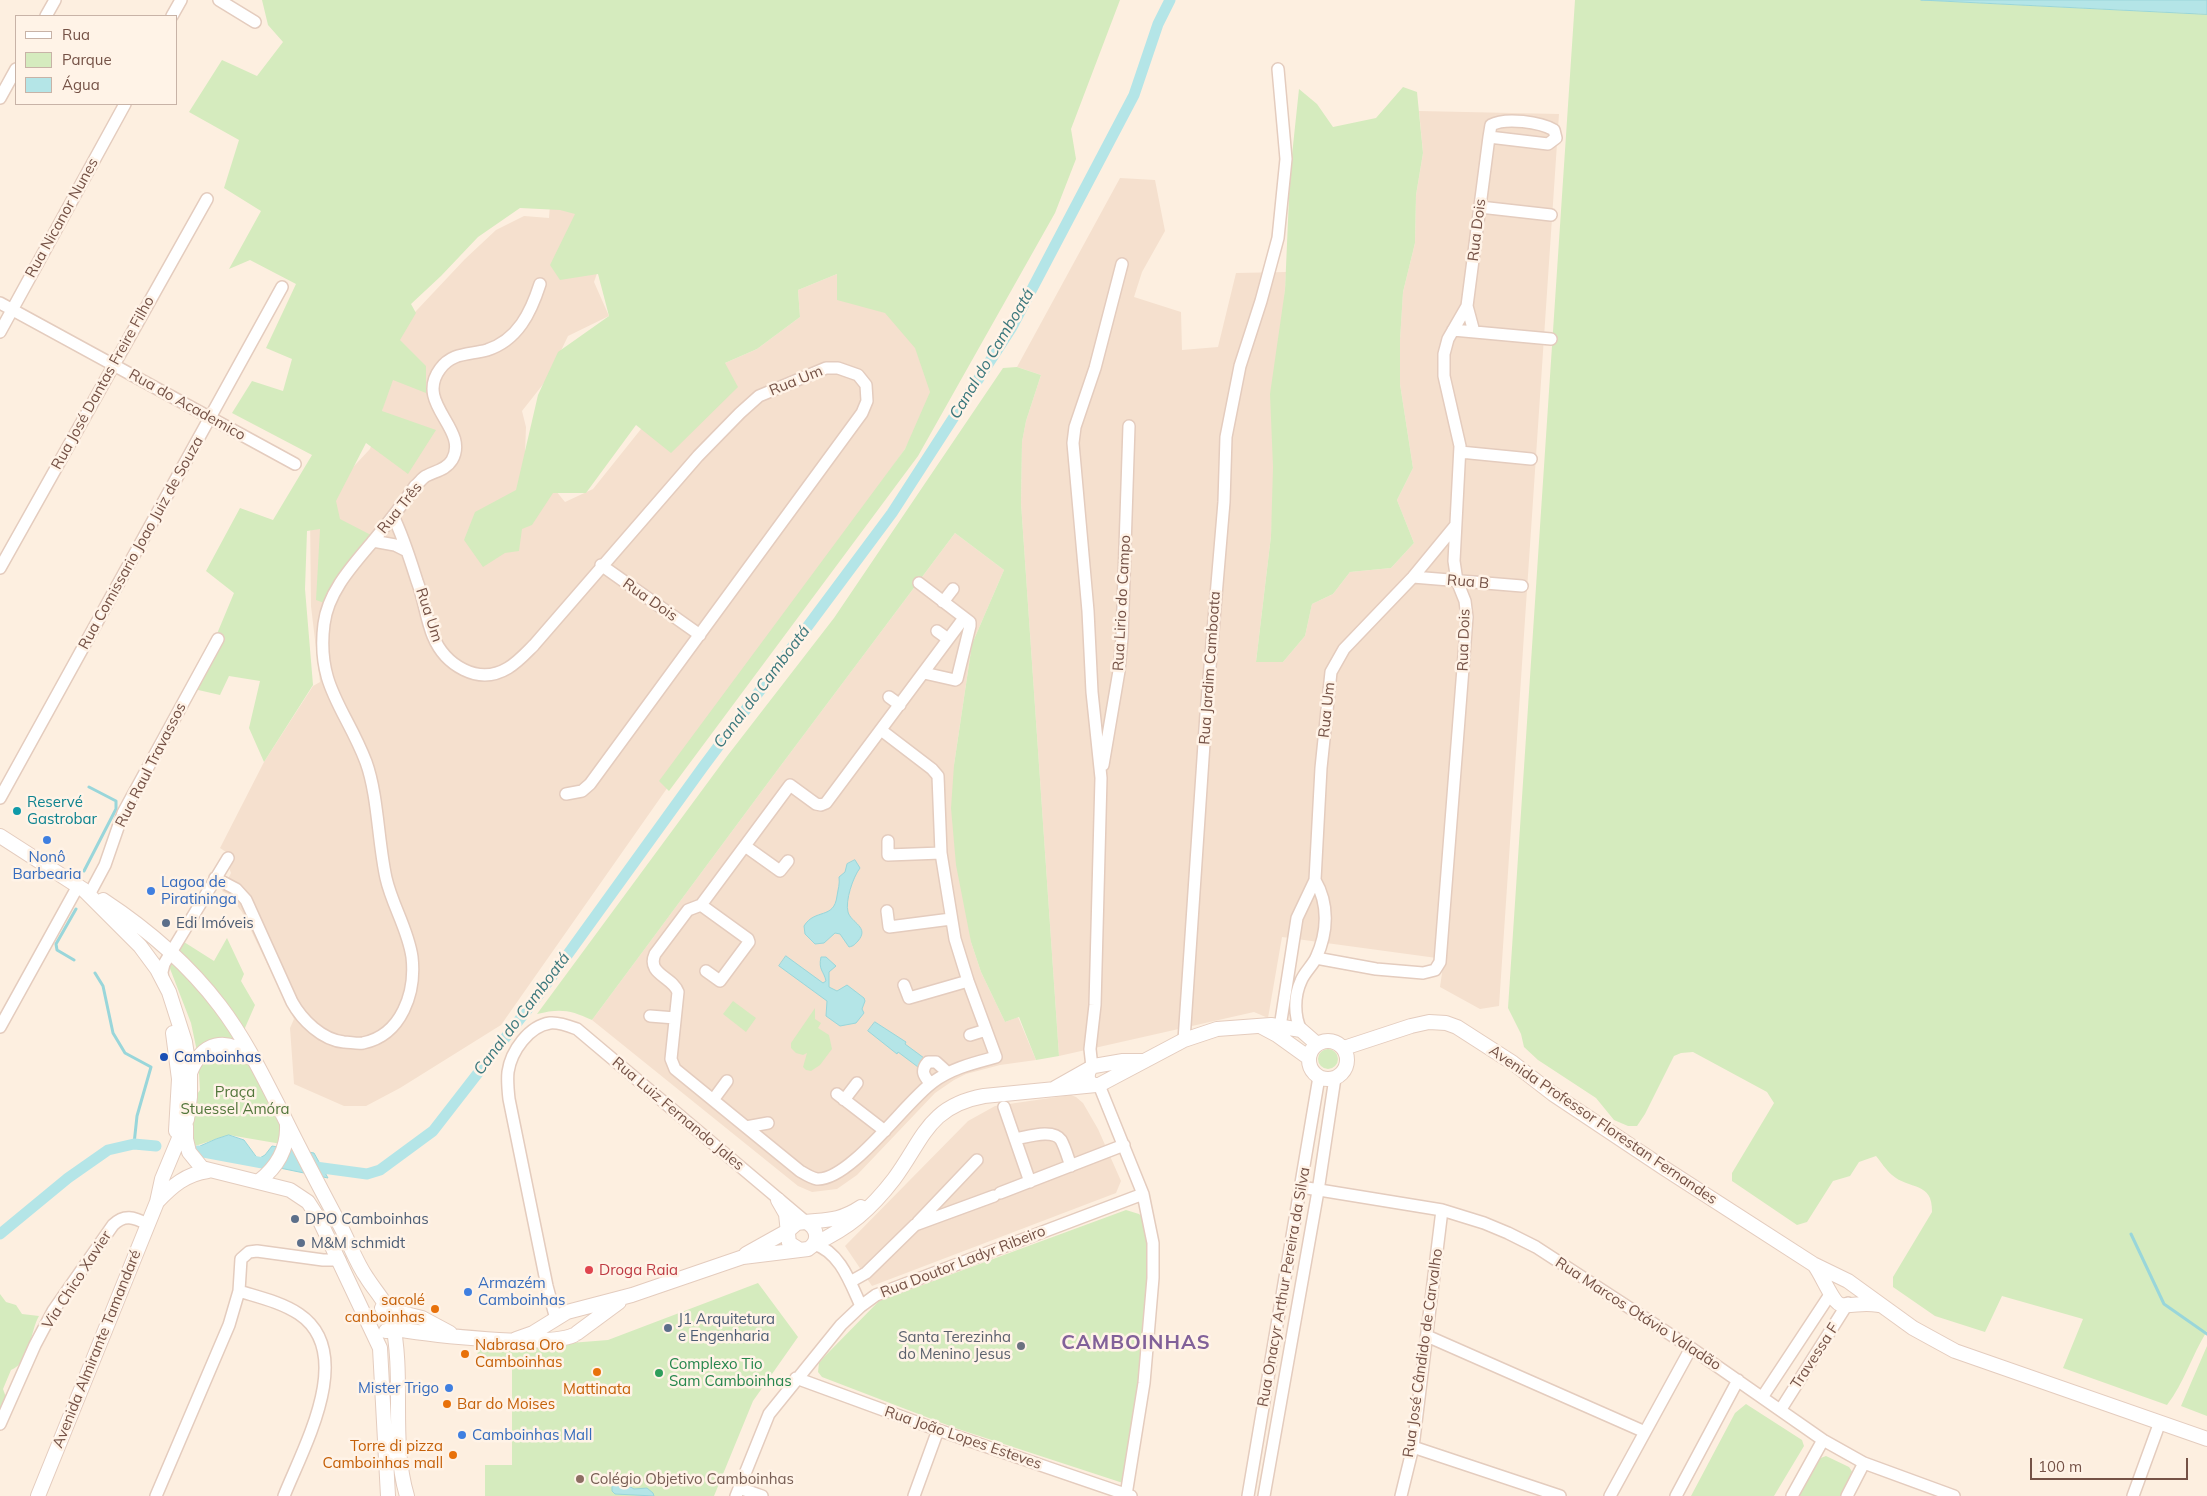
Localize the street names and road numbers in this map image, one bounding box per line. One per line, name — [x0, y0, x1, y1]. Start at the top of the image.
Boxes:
street label: Rua Nicanor Nunes — [22, 155, 102, 281]
street label: Rua Dois — [1464, 198, 1490, 262]
street label: Rua José Dantas Freire Filho — [48, 293, 158, 473]
street label: Rua Um — [767, 362, 825, 400]
street label: Rua do Academico — [126, 365, 248, 445]
street label: Rua Comissario Joao Juiz de Souza — [75, 433, 207, 653]
street label: Rua Três — [374, 479, 426, 537]
street label: Rua Lirio do Campo — [1109, 534, 1135, 672]
street label: Rua B — [1446, 571, 1490, 593]
street label: Rua Dois — [619, 575, 681, 625]
street label: Rua Um — [412, 586, 446, 644]
street label: Rua Jardim Camboata — [1196, 591, 1224, 745]
street label: Rua Dois — [1454, 608, 1474, 672]
street label: Rua Um — [1315, 681, 1339, 739]
street label: Rua Raul Travassos — [112, 700, 190, 830]
street label: Avenida Professor Florestan Fernandes — [1485, 1042, 1721, 1208]
street label: Rua Luiz Fernando Jales — [608, 1053, 748, 1175]
street label: Rua Onacyr Arthur Pereira da Silva — [1254, 1166, 1314, 1408]
street label: Rua Doutor Ladyr Ribeiro — [878, 1222, 1048, 1302]
street label: Via Chico Xavier — [39, 1228, 115, 1332]
street label: Avenida Almirante Tamandaré — [49, 1247, 145, 1451]
street label: Rua José Cândido de Carvalho — [1399, 1247, 1447, 1459]
street label: Rua Marcos Otávio Valadão — [1552, 1254, 1724, 1374]
street label: Travessa F — [1787, 1320, 1843, 1392]
street label: Rua João Lopes Esteves — [882, 1403, 1044, 1473]

